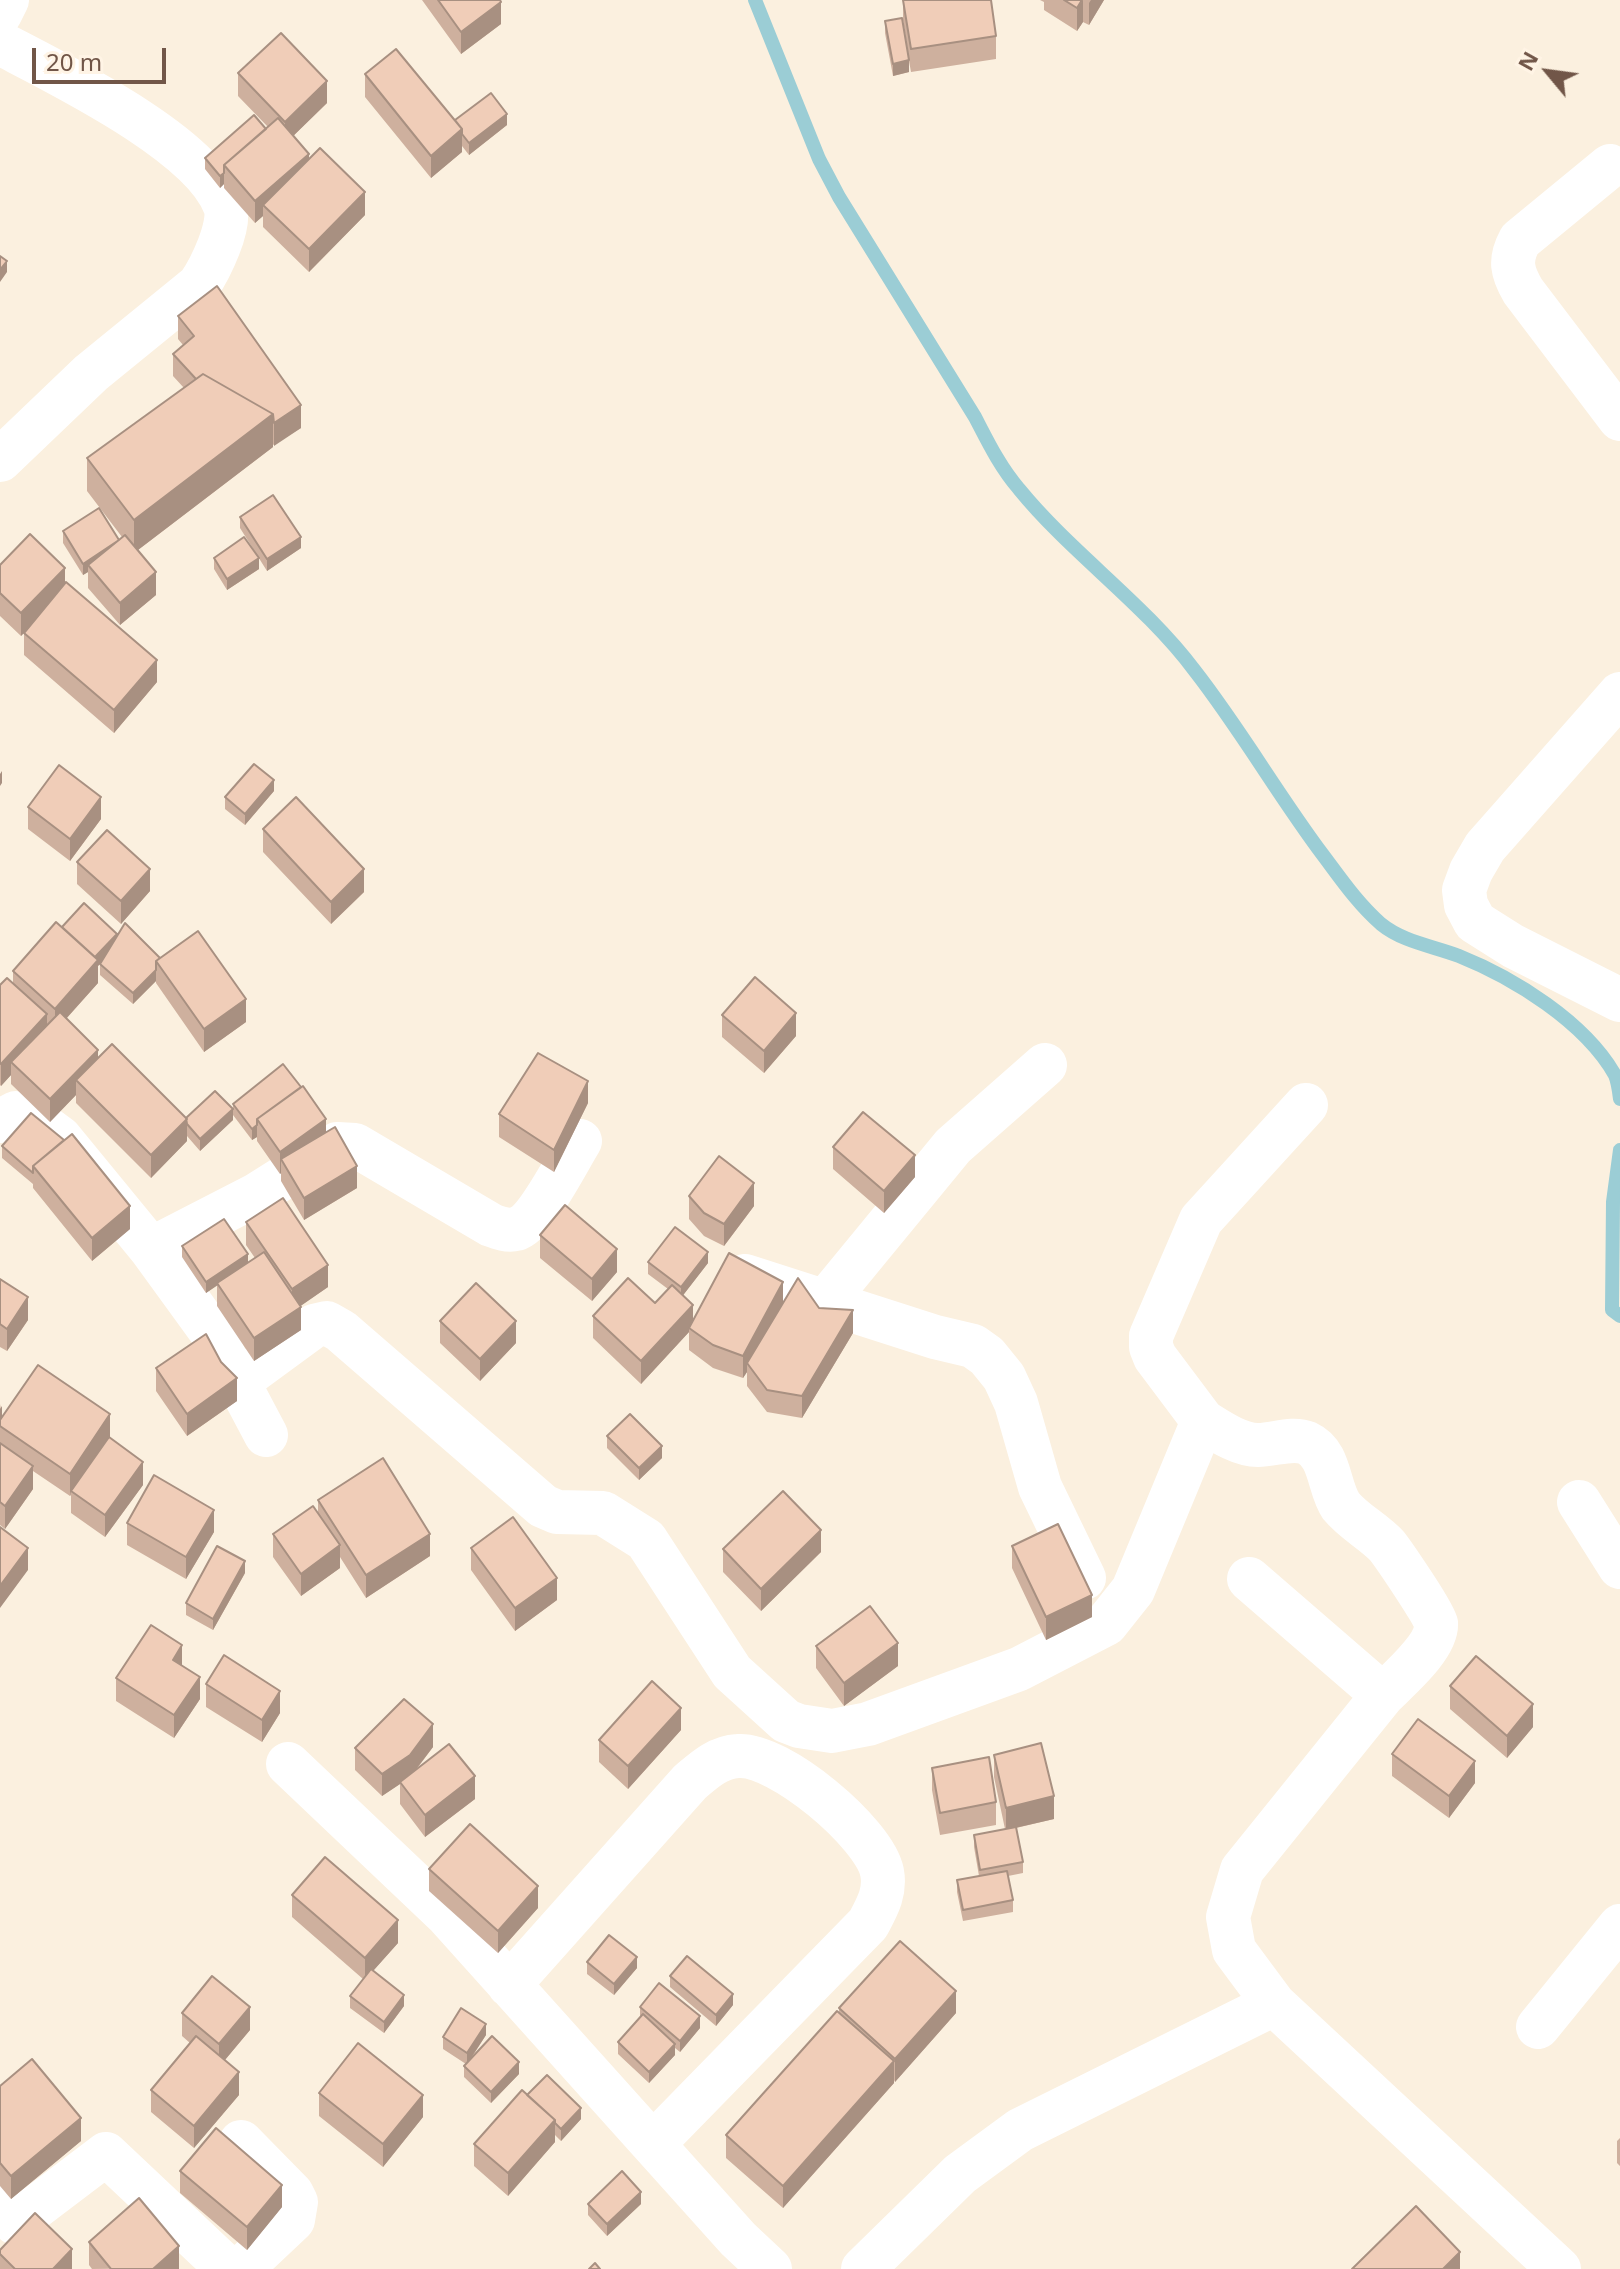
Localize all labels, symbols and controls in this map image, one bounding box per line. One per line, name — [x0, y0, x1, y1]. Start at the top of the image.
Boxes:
scale bar — [36, 32, 170, 82]
north arrow — [1508, 32, 1588, 112]
text: 20 m — [46, 45, 102, 78]
text: N — [1510, 45, 1544, 75]

